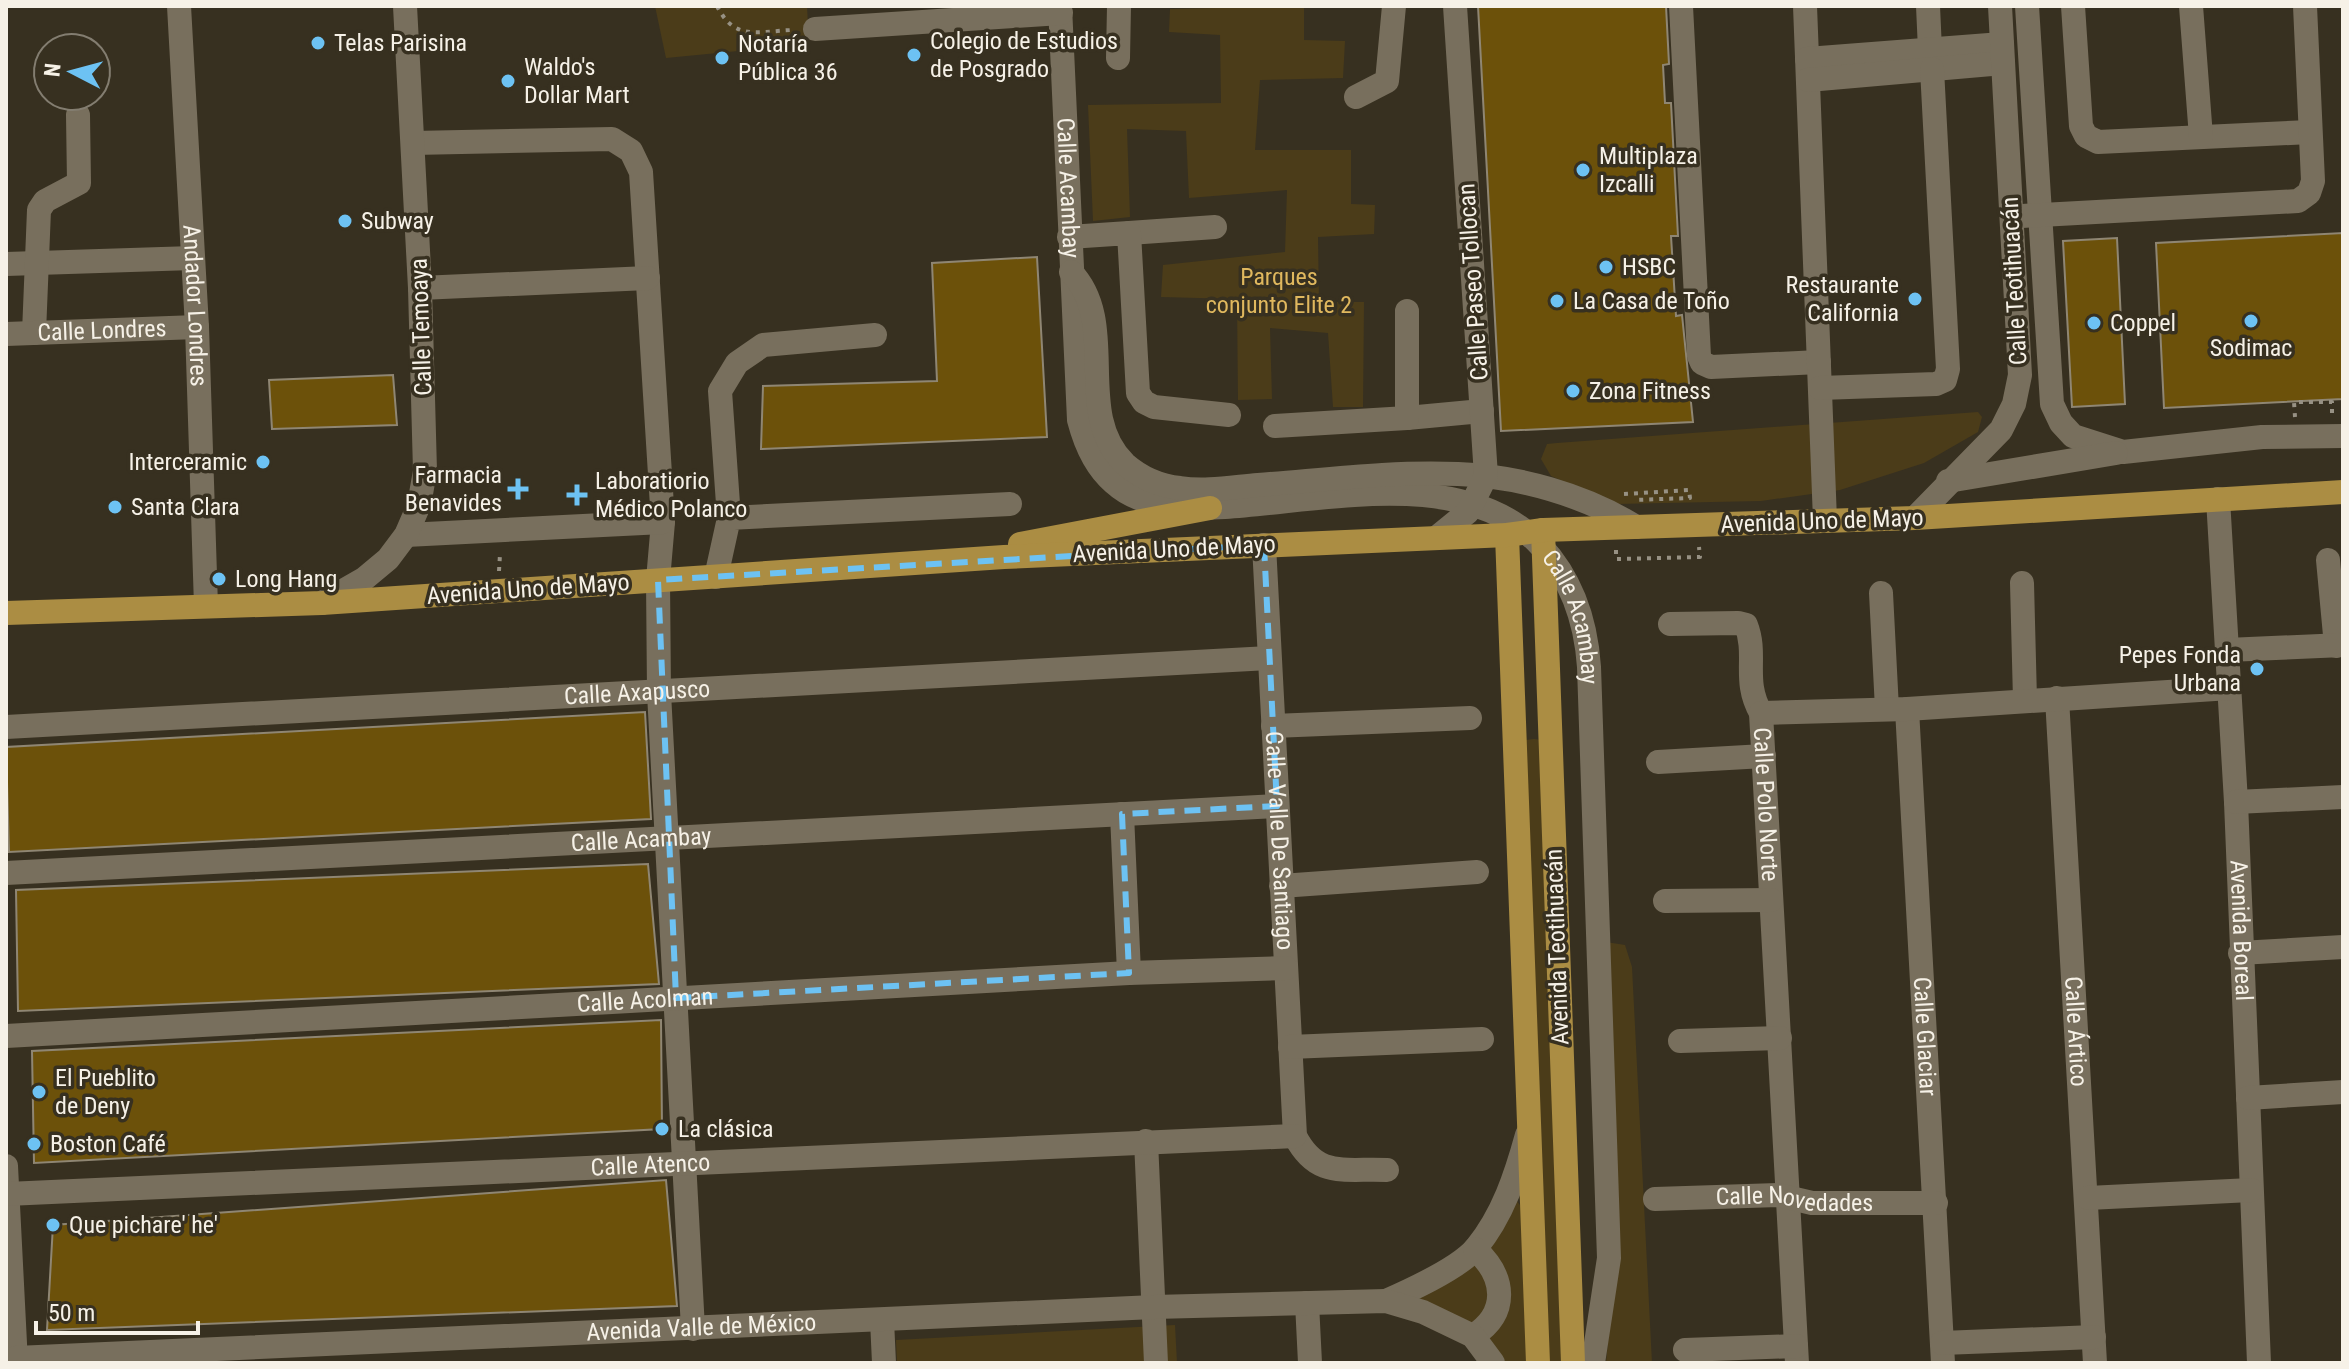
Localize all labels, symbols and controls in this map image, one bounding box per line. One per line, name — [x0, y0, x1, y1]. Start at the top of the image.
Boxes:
place label: Colegio de Estudios de Posgrado — [930, 27, 1118, 83]
place label: Telas Parisina — [334, 29, 467, 57]
place label: Notaría Pública 36 — [738, 30, 838, 86]
north arrow — [32, 32, 112, 112]
marker: Telas Parisina — [309, 34, 327, 52]
marker: Colegio de Estudios de Posgrado — [905, 46, 923, 64]
marker: Notaría Pública 36 — [713, 49, 731, 67]
place label: Waldo's Dollar Mart — [524, 53, 630, 109]
text: N — [39, 62, 66, 78]
marker: Waldo's Dollar Mart — [499, 72, 517, 90]
street label: Calle Acambay — [1051, 117, 1086, 259]
place label: Multiplaza Izcalli — [1599, 142, 1698, 198]
marker: Multiplaza Izcalli — [1574, 161, 1592, 179]
street label: Calle Paseo Tollocan — [1452, 183, 1494, 381]
street label: Calle Teotihuacán — [1996, 196, 2032, 366]
place label: Subway — [361, 207, 434, 235]
marker: Subway — [336, 212, 354, 230]
street label: Andador Londres — [177, 224, 213, 387]
place label: HSBC — [1622, 253, 1676, 281]
street label: Calle Temoaya — [405, 258, 437, 396]
marker: HSBC — [1597, 258, 1615, 276]
park label: Parques conjunto Elite 2 — [1206, 263, 1352, 319]
place label: Restaurante California — [1786, 271, 1899, 327]
place label: La Casa de Toño — [1573, 287, 1730, 315]
marker: Restaurante California — [1906, 290, 1924, 308]
marker: La Casa de Toño — [1548, 292, 1566, 310]
place label: Coppel — [2110, 309, 2176, 337]
marker: Sodimac — [2242, 312, 2260, 330]
street label: Calle Londres — [37, 314, 167, 347]
marker: Coppel — [2085, 314, 2103, 332]
place label: Sodimac — [2210, 334, 2292, 362]
place label: Zona Fitness — [1589, 377, 1711, 405]
marker: Zona Fitness — [1564, 382, 1582, 400]
place label: Interceramic — [129, 448, 247, 476]
marker: Interceramic — [254, 453, 272, 471]
place label: Farmacia Benavides — [405, 461, 502, 517]
place label: Laboratiorio Médico Polanco — [595, 467, 747, 523]
marker: Farmacia Benavides — [509, 480, 527, 498]
marker: Laboratiorio Médico Polanco — [566, 484, 588, 506]
place label: Santa Clara — [131, 493, 240, 521]
marker: Santa Clara — [106, 498, 124, 516]
street label: Avenida Uno de Mayo — [1720, 503, 1924, 539]
street label: Avenida Uno de Mayo — [1072, 530, 1276, 568]
street label: Calle Acambay — [1536, 545, 1604, 685]
place label: Long Hang — [235, 565, 337, 593]
street label: Avenida Uno de Mayo — [426, 568, 630, 610]
marker: Long Hang — [210, 570, 228, 588]
place label: Pepes Fonda Urbana — [2119, 641, 2241, 697]
marker: Pepes Fonda Urbana — [2248, 660, 2266, 678]
street label: Calle Axapusco — [563, 675, 711, 710]
street label: Calle Polo Norte — [1748, 726, 1784, 882]
street label: Calle Valle De Santiago — [1260, 730, 1299, 951]
street label: Calle Acambay — [570, 822, 712, 857]
street label: Avenida Teotihuacán — [1540, 848, 1574, 1046]
street label: Avenida Boreal — [2224, 859, 2258, 1001]
street label: Calle Glaciar — [1908, 976, 1942, 1097]
street label: Calle Ártico — [2059, 976, 2093, 1087]
street label: Calle Acolman — [576, 982, 714, 1018]
place label: El Pueblito de Deny — [55, 1064, 156, 1120]
marker: El Pueblito de Deny — [30, 1083, 48, 1101]
place label: La clásica — [678, 1115, 774, 1143]
marker: La clásica — [653, 1120, 671, 1138]
place label: Boston Café — [50, 1130, 166, 1158]
marker: Boston Café — [25, 1135, 43, 1153]
street label: Calle Atenco — [590, 1148, 711, 1182]
street label: Calle Novedades — [1715, 1181, 1873, 1217]
place label: Que pichare' he' — [69, 1211, 218, 1239]
marker: Que pichare' he' — [44, 1216, 62, 1234]
scale bar — [36, 1285, 198, 1335]
text: 50 m — [48, 1299, 95, 1327]
street label: Avenida Valle de México — [586, 1308, 817, 1346]

